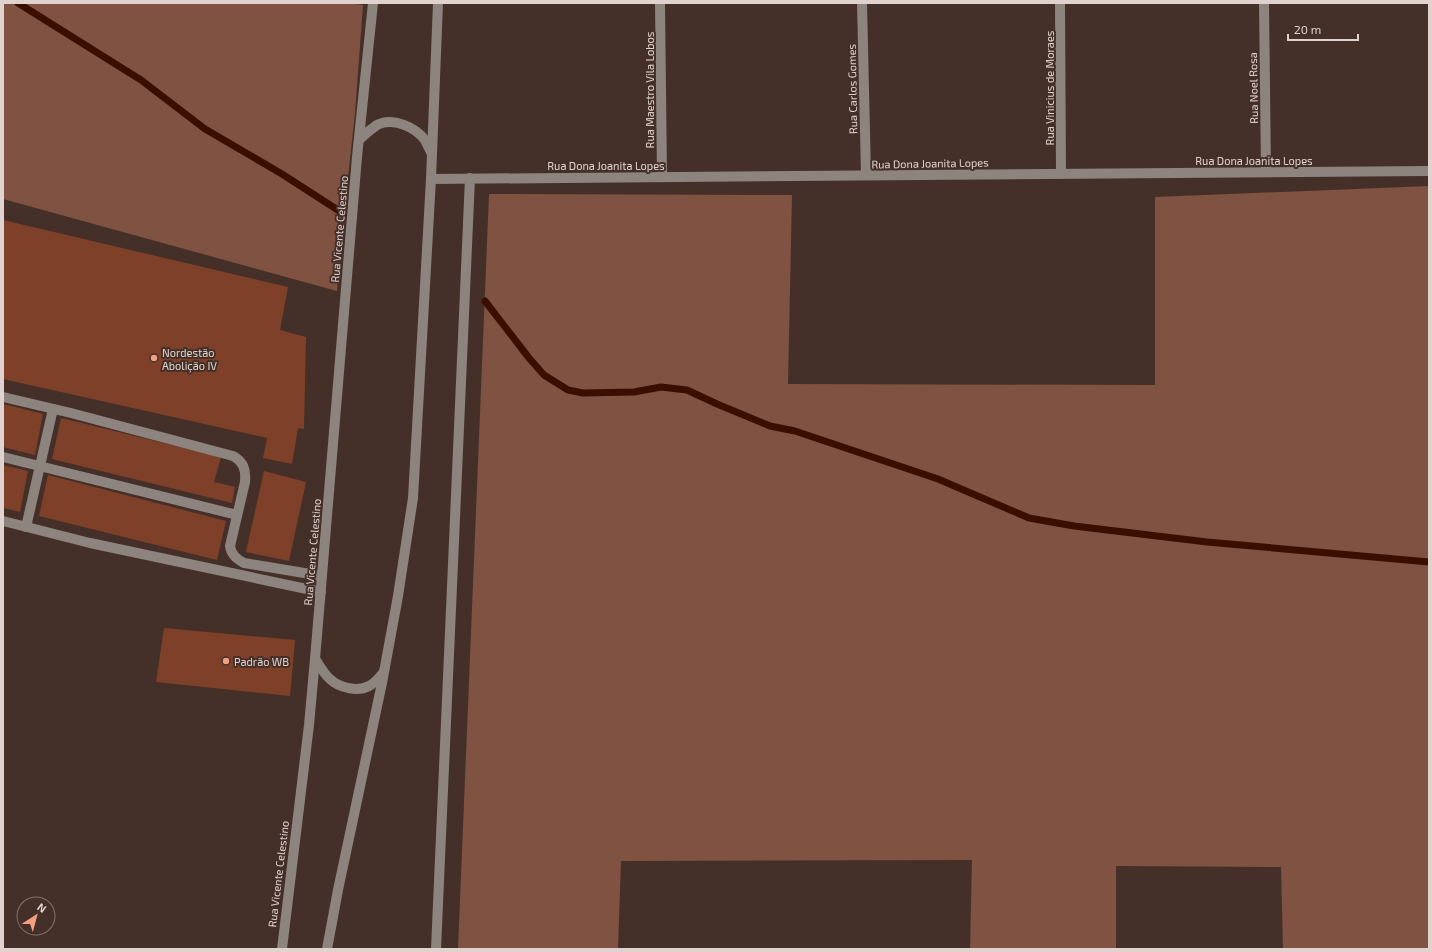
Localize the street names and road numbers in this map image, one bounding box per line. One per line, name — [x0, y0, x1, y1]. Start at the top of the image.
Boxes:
street label: Rua Vinicius de Moraes — [1043, 30, 1056, 145]
street label: Rua Maestro Vila Lobos — [643, 31, 656, 148]
street label: Rua Carlos Gomes — [845, 43, 859, 134]
street label: Rua Noel Rosa — [1246, 52, 1260, 124]
street label: Rua Dona Joanita Lopes — [1195, 154, 1313, 167]
street label: Rua Dona Joanita Lopes — [871, 155, 989, 171]
street label: Rua Dona Joanita Lopes — [547, 159, 665, 172]
street label: Rua Vicente Celestino — [328, 175, 350, 283]
street label: Rua Vicente Celestino — [301, 498, 323, 606]
street label: Rua Vicente Celestino — [265, 820, 291, 928]

